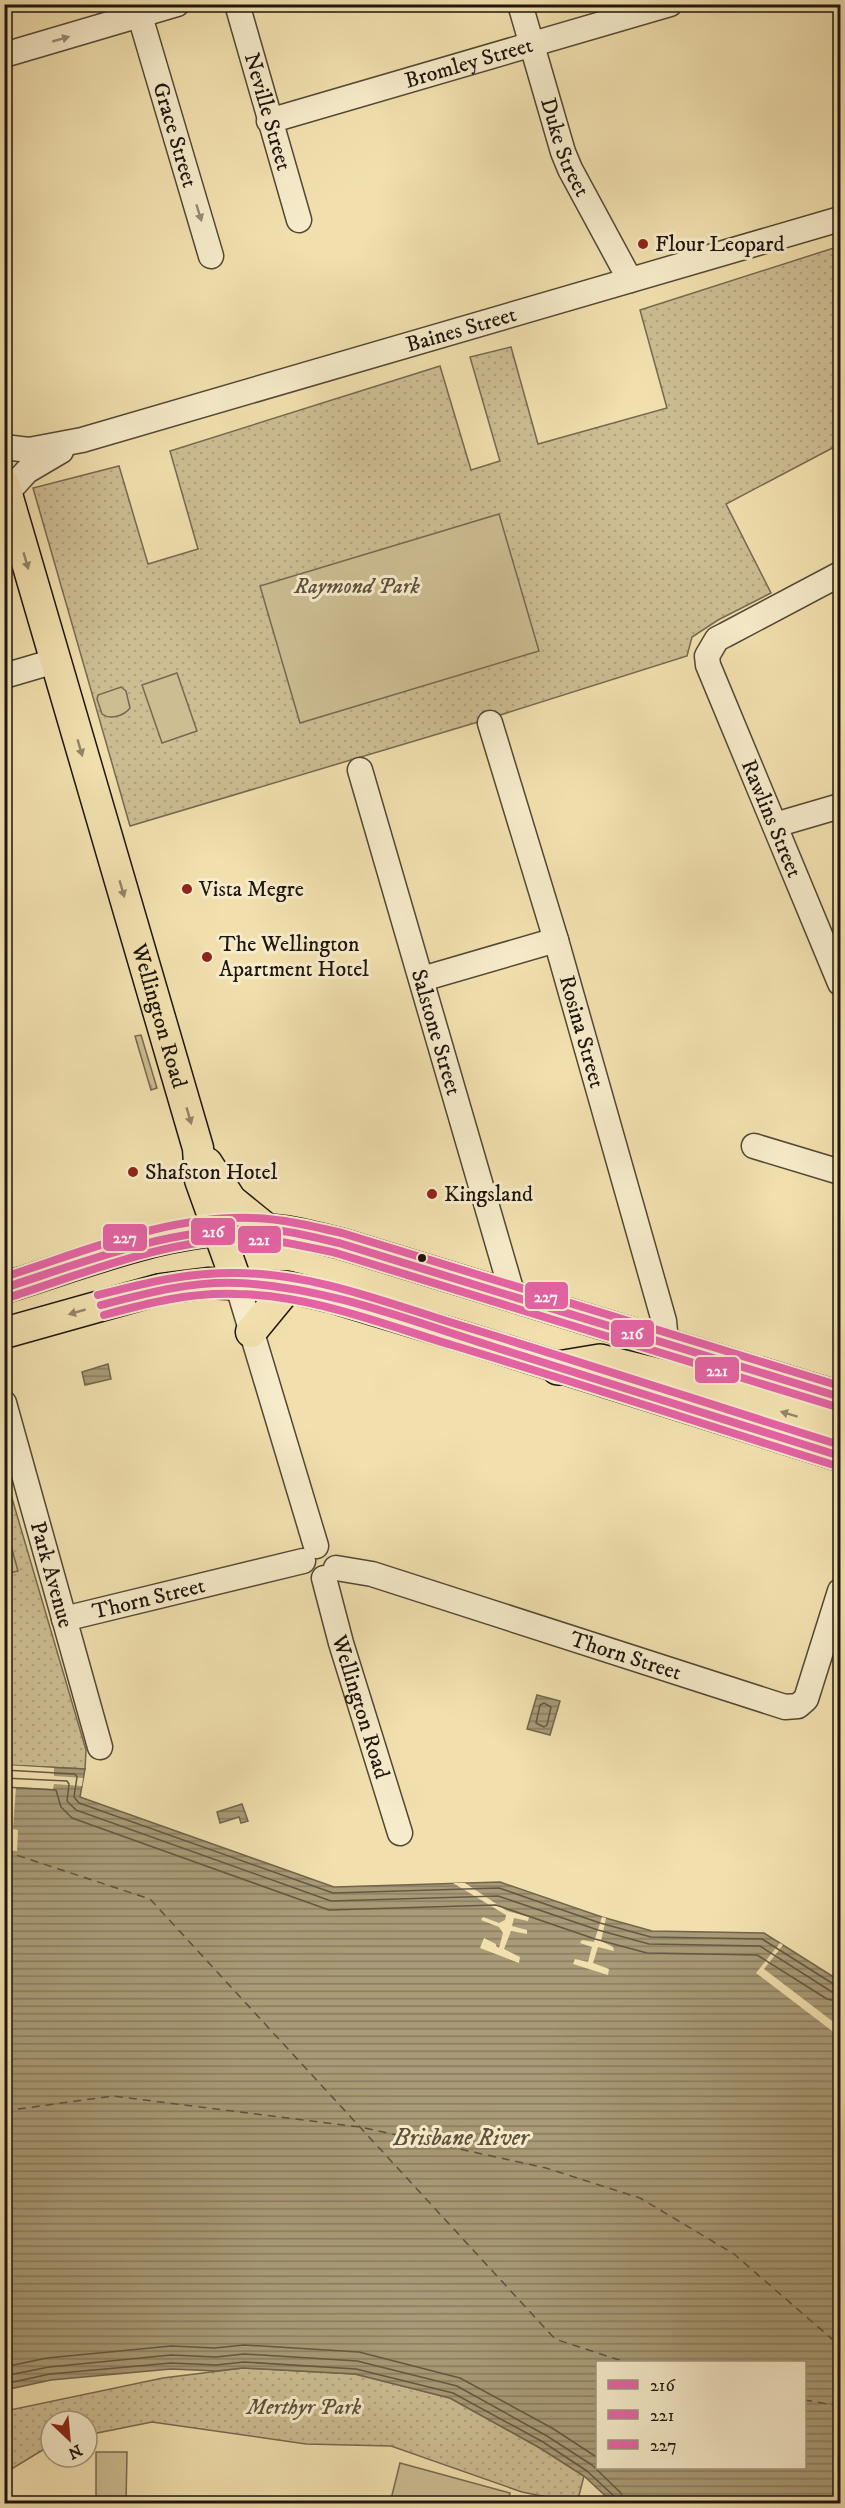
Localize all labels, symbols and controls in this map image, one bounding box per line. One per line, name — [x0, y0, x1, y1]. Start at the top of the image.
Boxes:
street label: Bromley Street — [401, 31, 536, 94]
one-way arrow — [52, 34, 70, 43]
street label: Neville Street — [238, 50, 298, 174]
street label: Grace Street — [147, 79, 203, 191]
street label: Duke Street — [534, 95, 596, 201]
one-way arrow — [194, 203, 204, 222]
place label: Flour Leopard — [655, 231, 784, 258]
marker: Flour Leopard — [636, 237, 650, 251]
street label: Baines Street — [403, 301, 519, 358]
one-way arrow — [22, 552, 31, 570]
park label: Raymond Park — [293, 573, 421, 600]
one-way arrow — [76, 739, 85, 757]
street label: Rawlins Street — [735, 755, 808, 882]
place label: Vista Megre — [198, 876, 304, 903]
one-way arrow — [118, 880, 127, 898]
marker: Vista Megre — [180, 882, 194, 896]
place label: The Wellington Apartment Hotel — [219, 931, 369, 983]
street label: Wellington Road — [125, 940, 193, 1091]
marker: The Wellington Apartment Hotel — [200, 950, 214, 964]
street label: Salstone Street — [405, 966, 467, 1098]
street label: Rosina Street — [553, 972, 611, 1091]
one-way arrow — [185, 1107, 194, 1125]
place label: Shafston Hotel — [145, 1159, 278, 1186]
marker: Shafston Hotel — [126, 1165, 140, 1179]
place label: Kingsland — [444, 1181, 533, 1208]
marker: Kingsland — [425, 1187, 439, 1201]
line badge: 216 — [190, 1217, 236, 1246]
text: 216 — [202, 1222, 226, 1242]
line badge: 227 — [102, 1223, 148, 1252]
line badge: 221 — [237, 1225, 282, 1254]
text: 227 — [113, 1228, 137, 1248]
text: 221 — [248, 1230, 270, 1250]
unlabelled marker — [416, 1252, 428, 1264]
line badge: 227 — [524, 1281, 569, 1310]
text: 227 — [534, 1287, 558, 1307]
one-way arrow — [68, 1308, 86, 1317]
line badge: 216 — [610, 1319, 655, 1348]
text: 216 — [621, 1324, 645, 1344]
line badge: 221 — [694, 1356, 740, 1384]
text: 221 — [706, 1361, 728, 1381]
one-way arrow — [780, 1409, 798, 1418]
street label: Park Avenue — [24, 1518, 80, 1631]
street label: Thorn Street — [89, 1572, 208, 1625]
street label: Thorn Street — [567, 1625, 685, 1686]
street label: Wellington Road — [326, 1631, 396, 1782]
water label: Brisbane River — [393, 2123, 531, 2153]
legend — [596, 2361, 806, 2469]
text: 216 — [650, 2375, 675, 2397]
park label: Merthyr Park — [245, 2394, 362, 2421]
text: 221 — [650, 2405, 674, 2427]
north arrow — [39, 2409, 99, 2469]
text: 227 — [650, 2435, 677, 2457]
text: N — [65, 2440, 85, 2463]

